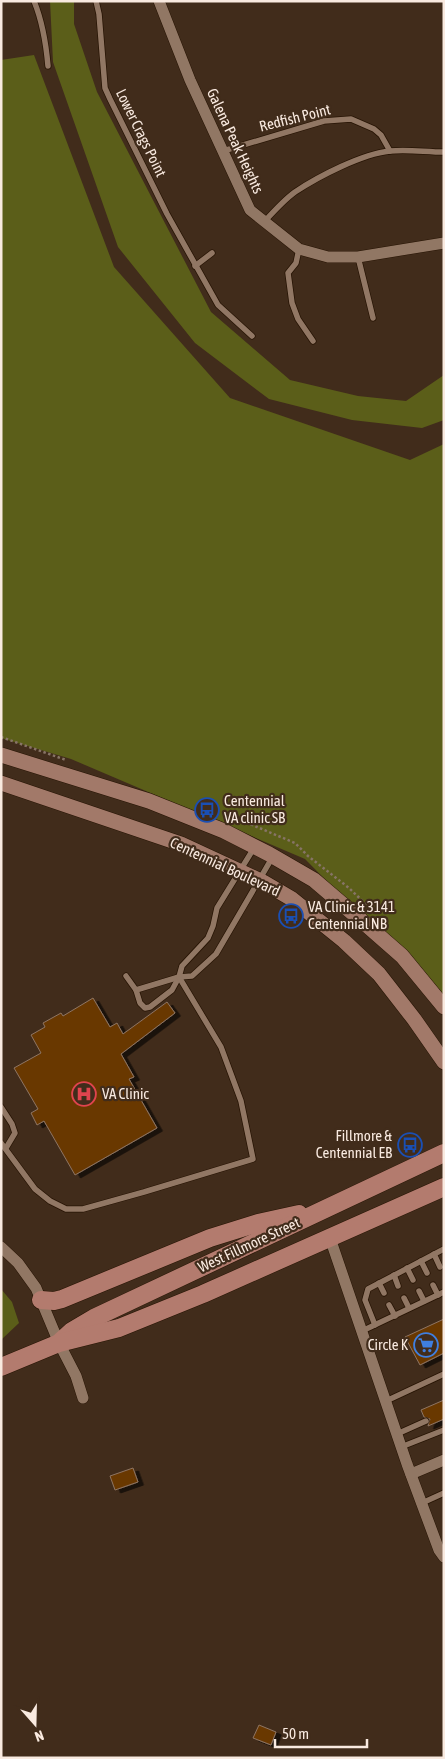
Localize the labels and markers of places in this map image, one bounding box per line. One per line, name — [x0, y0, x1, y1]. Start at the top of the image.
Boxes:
place label: Centennial VA clinic SB — [224, 792, 285, 826]
bus stop icon: Centennial VA clinic SB — [194, 797, 220, 823]
place label: VA Clinic & 3141 Centennial NB — [308, 898, 395, 932]
bus stop icon: VA Clinic & 3141 Centennial NB — [278, 903, 304, 929]
hospital icon: VA Clinic — [71, 1081, 97, 1107]
place label: VA Clinic — [102, 1085, 149, 1102]
place label: Fillmore & Centennial EB — [316, 1127, 392, 1161]
bus stop icon: Fillmore & Centennial EB — [397, 1132, 423, 1158]
supermarket icon: Circle K — [413, 1332, 439, 1358]
place label: Circle K — [368, 1336, 409, 1353]

